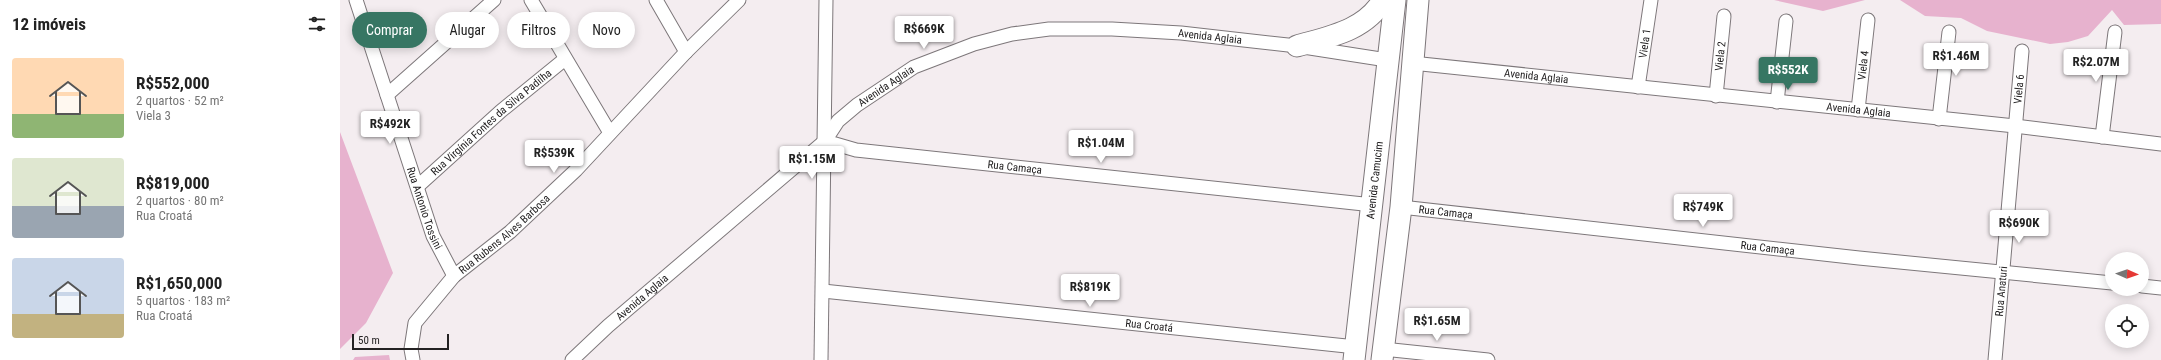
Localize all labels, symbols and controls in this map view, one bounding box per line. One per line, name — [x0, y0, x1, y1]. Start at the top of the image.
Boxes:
chip: Comprar — [352, 12, 427, 48]
chip: Alugar — [435, 12, 499, 48]
chip: Filtros — [507, 12, 570, 48]
chip: Novo — [578, 12, 635, 48]
icon: filters — [306, 13, 328, 35]
text: 12 imóveis — [12, 14, 86, 34]
pin: R$669K — [891, 16, 957, 50]
text: R$669K — [904, 21, 944, 36]
street label: Avenida Aglaia — [1178, 26, 1243, 46]
street label: Viela 1 — [1636, 28, 1653, 59]
street label: Viela 2 — [1712, 41, 1728, 72]
pin: R$1.46M — [1919, 43, 1993, 77]
text: R$1.46M — [1932, 48, 1980, 63]
street label: Viela 4 — [1855, 49, 1871, 81]
pin: R$2.07M — [2059, 49, 2133, 83]
text: R$2.07M — [2072, 54, 2120, 69]
pin: R$552K — [1755, 57, 1821, 91]
text: R$552K — [1768, 62, 1808, 77]
street label: Avenida Aglaia — [855, 63, 916, 109]
street label: Rua Virgínia Fontes da Silva Padilha — [428, 66, 554, 178]
street label: Avenida Aglaia — [1504, 66, 1569, 86]
text: R$552,000 — [136, 73, 210, 93]
icon: home — [44, 74, 92, 122]
street label: Viela 6 — [2011, 74, 2026, 104]
text: 2 quartos · 52 m² — [136, 93, 224, 108]
street label: Avenida Aglaia — [1826, 100, 1891, 119]
text: Viela 3 — [136, 108, 171, 123]
pin: R$492K — [357, 111, 423, 145]
text: R$492K — [370, 116, 410, 131]
pin: R$1.04M — [1064, 130, 1138, 164]
text: R$1.04M — [1077, 135, 1125, 150]
pin: R$539K — [521, 140, 587, 174]
street label: Avenida Camucim — [1364, 141, 1385, 220]
text: R$539K — [534, 145, 574, 160]
pin: R$1.15M — [775, 146, 849, 180]
text: R$1.15M — [788, 151, 836, 166]
street label: Rua Camaça — [987, 158, 1043, 176]
street label: Rua Antonio Tossini — [404, 165, 445, 251]
text: R$819,000 — [136, 173, 210, 193]
icon: home — [44, 174, 92, 222]
street label: Rua Rubens Alves Barbosa — [456, 192, 552, 276]
text: 2 quartos · 80 m² — [136, 193, 224, 208]
pin: R$749K — [1670, 194, 1736, 228]
text: R$749K — [1683, 199, 1723, 214]
street label: Rua Camaça — [1418, 203, 1474, 221]
text: Rua Croatá — [136, 208, 192, 223]
pin: R$690K — [1986, 210, 2052, 244]
text: R$690K — [1999, 215, 2039, 230]
street label: Rua Camaça — [1740, 238, 1796, 257]
north arrow — [2105, 252, 2149, 296]
map controls — [2105, 252, 2149, 348]
street label: Rua Anaturi — [1992, 266, 2010, 317]
street label: Avenida Aglaia — [613, 271, 671, 323]
text: R$1,650,000 — [136, 273, 222, 293]
icon: home — [44, 274, 92, 322]
pin: R$819K — [1057, 274, 1123, 308]
text: R$819K — [1070, 279, 1110, 294]
text: 5 quartos · 183 m² — [136, 293, 230, 308]
button: locate — [2105, 304, 2149, 348]
text: Rua Croatá — [136, 308, 192, 323]
pin: R$1.65M — [1400, 308, 1474, 342]
text: R$1.65M — [1413, 313, 1461, 328]
street label: Rua Croatá — [1125, 316, 1174, 334]
scale bar — [352, 332, 449, 351]
text: 50 m — [358, 334, 380, 347]

